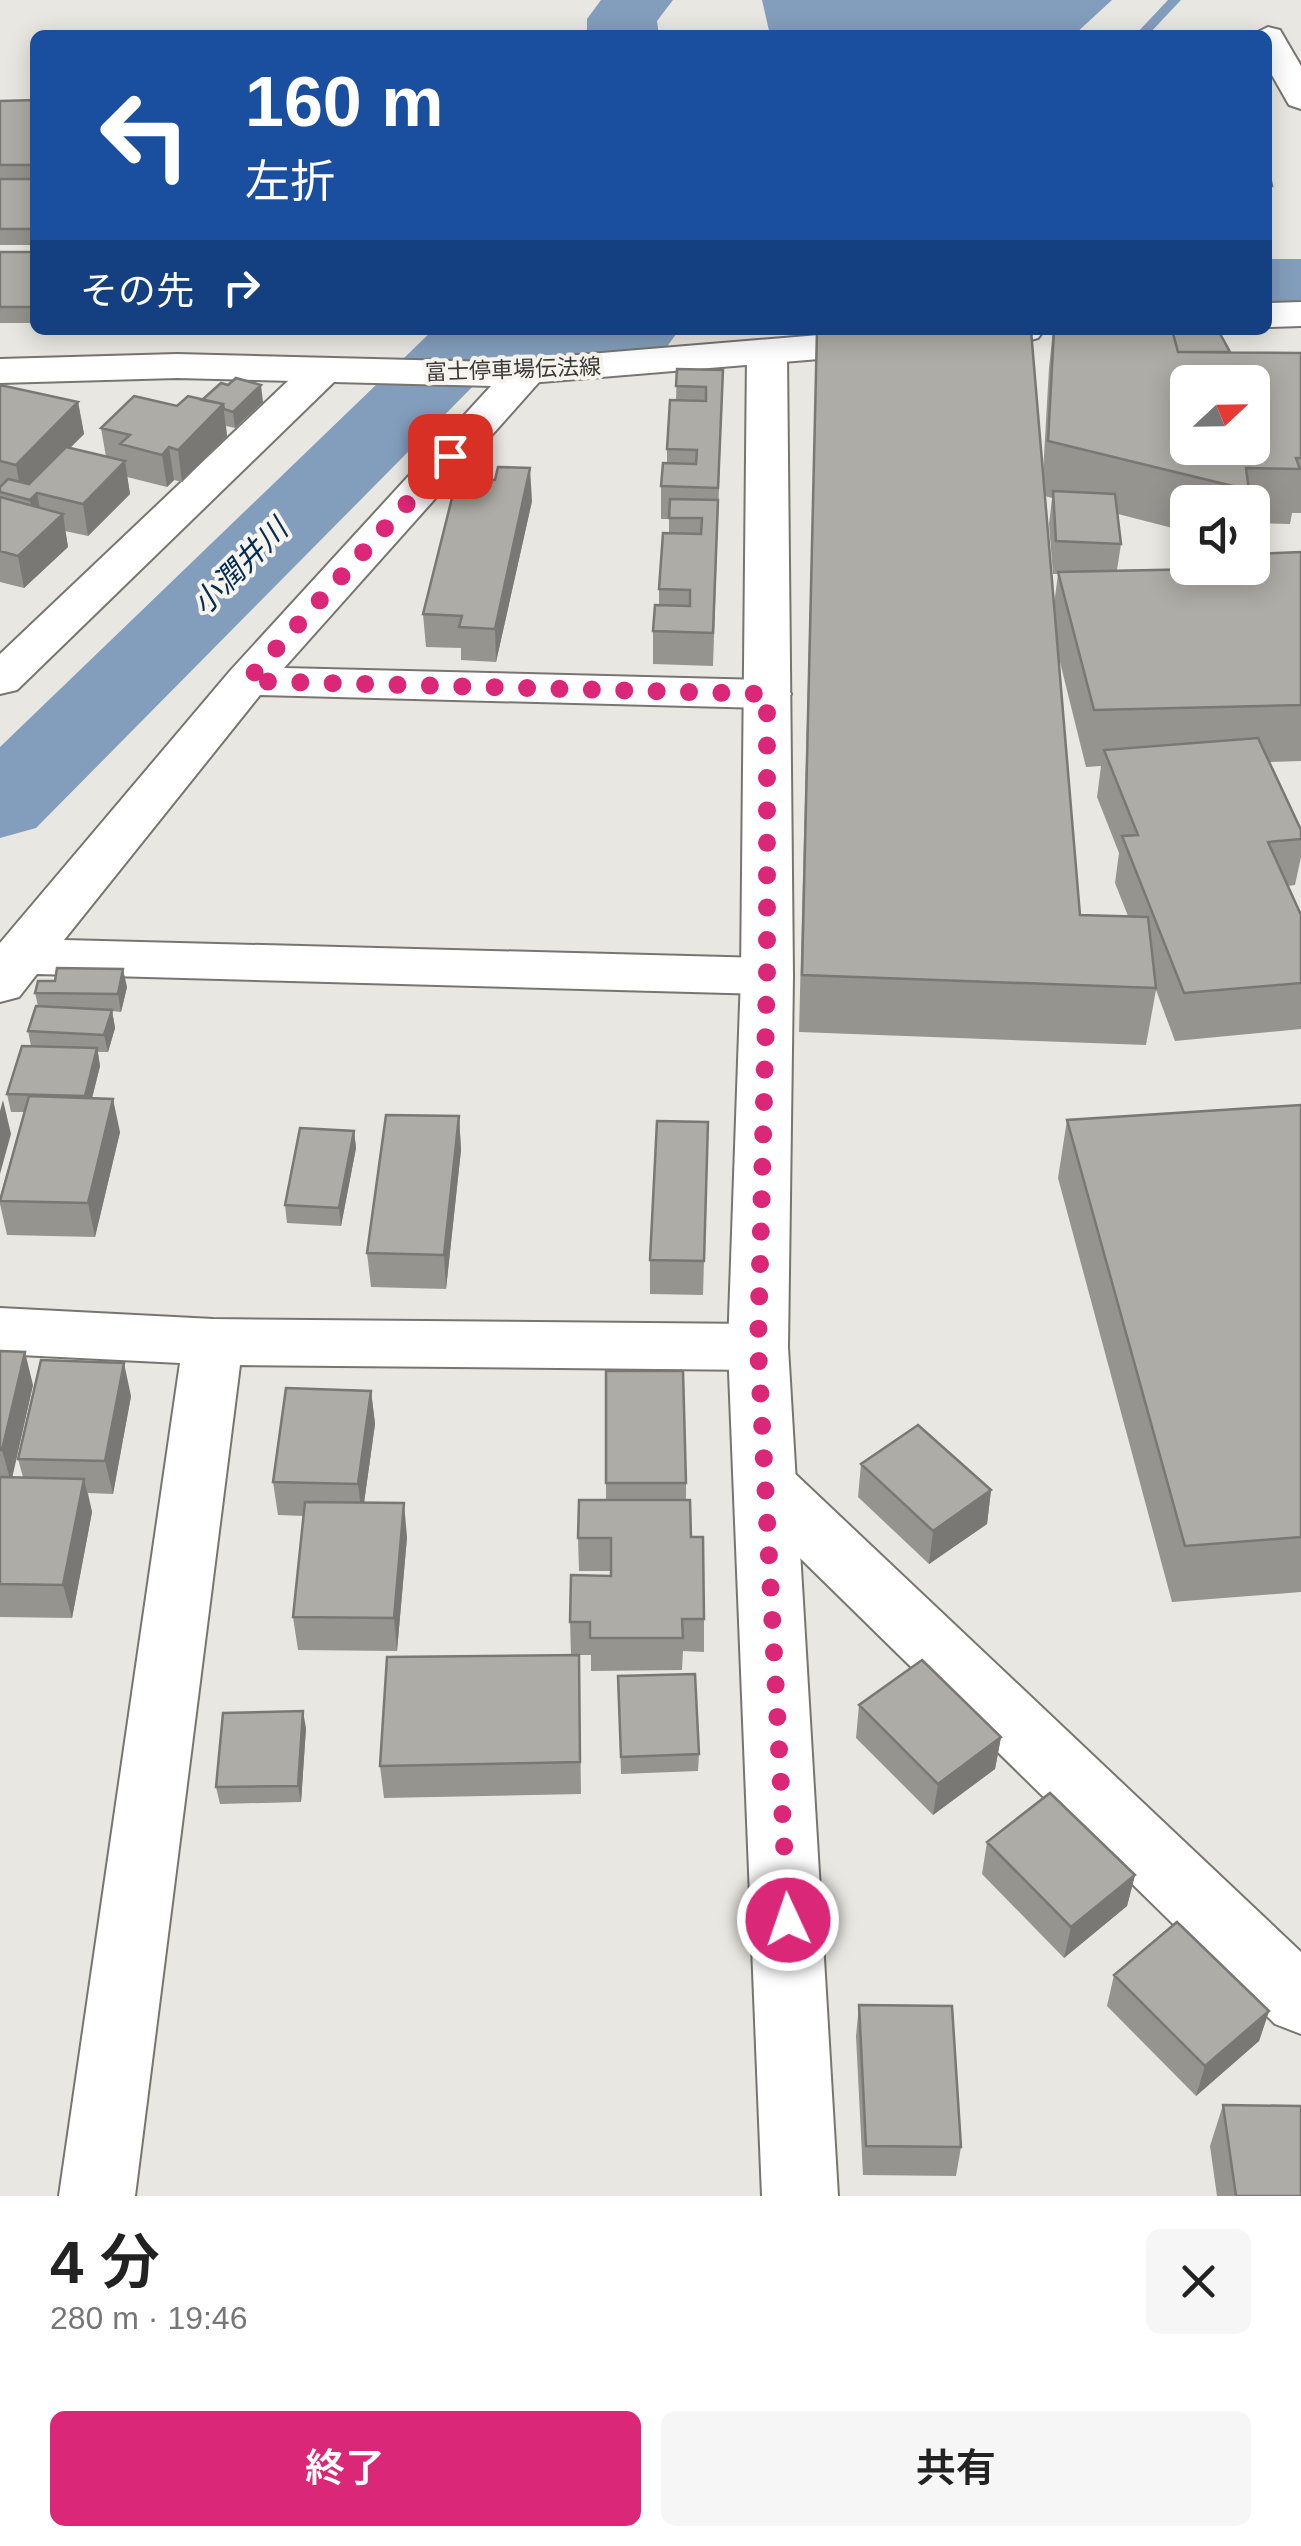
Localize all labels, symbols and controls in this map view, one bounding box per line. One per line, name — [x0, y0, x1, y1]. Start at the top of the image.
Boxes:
text: 160 m — [245, 63, 443, 141]
icon: left — [80, 70, 210, 200]
text: 左折 — [245, 156, 335, 207]
icon: right — [214, 260, 269, 315]
text: その先 — [80, 270, 194, 312]
street label: 富士停車場伝法線 — [425, 354, 601, 385]
north arrow — [1170, 365, 1270, 465]
map controls — [1170, 365, 1270, 585]
pin — [408, 414, 493, 499]
icon: arrive — [423, 429, 478, 484]
button: sound — [1170, 485, 1270, 585]
water label: 小潤井川 — [186, 510, 296, 621]
position arrow — [736, 1868, 840, 1972]
text: 4 分 — [50, 2229, 160, 2296]
button: close — [1146, 2229, 1251, 2334]
text: 280 m · 19:46 — [50, 2300, 247, 2336]
button: 終了 — [50, 2411, 641, 2526]
button: 共有 — [661, 2411, 1251, 2526]

